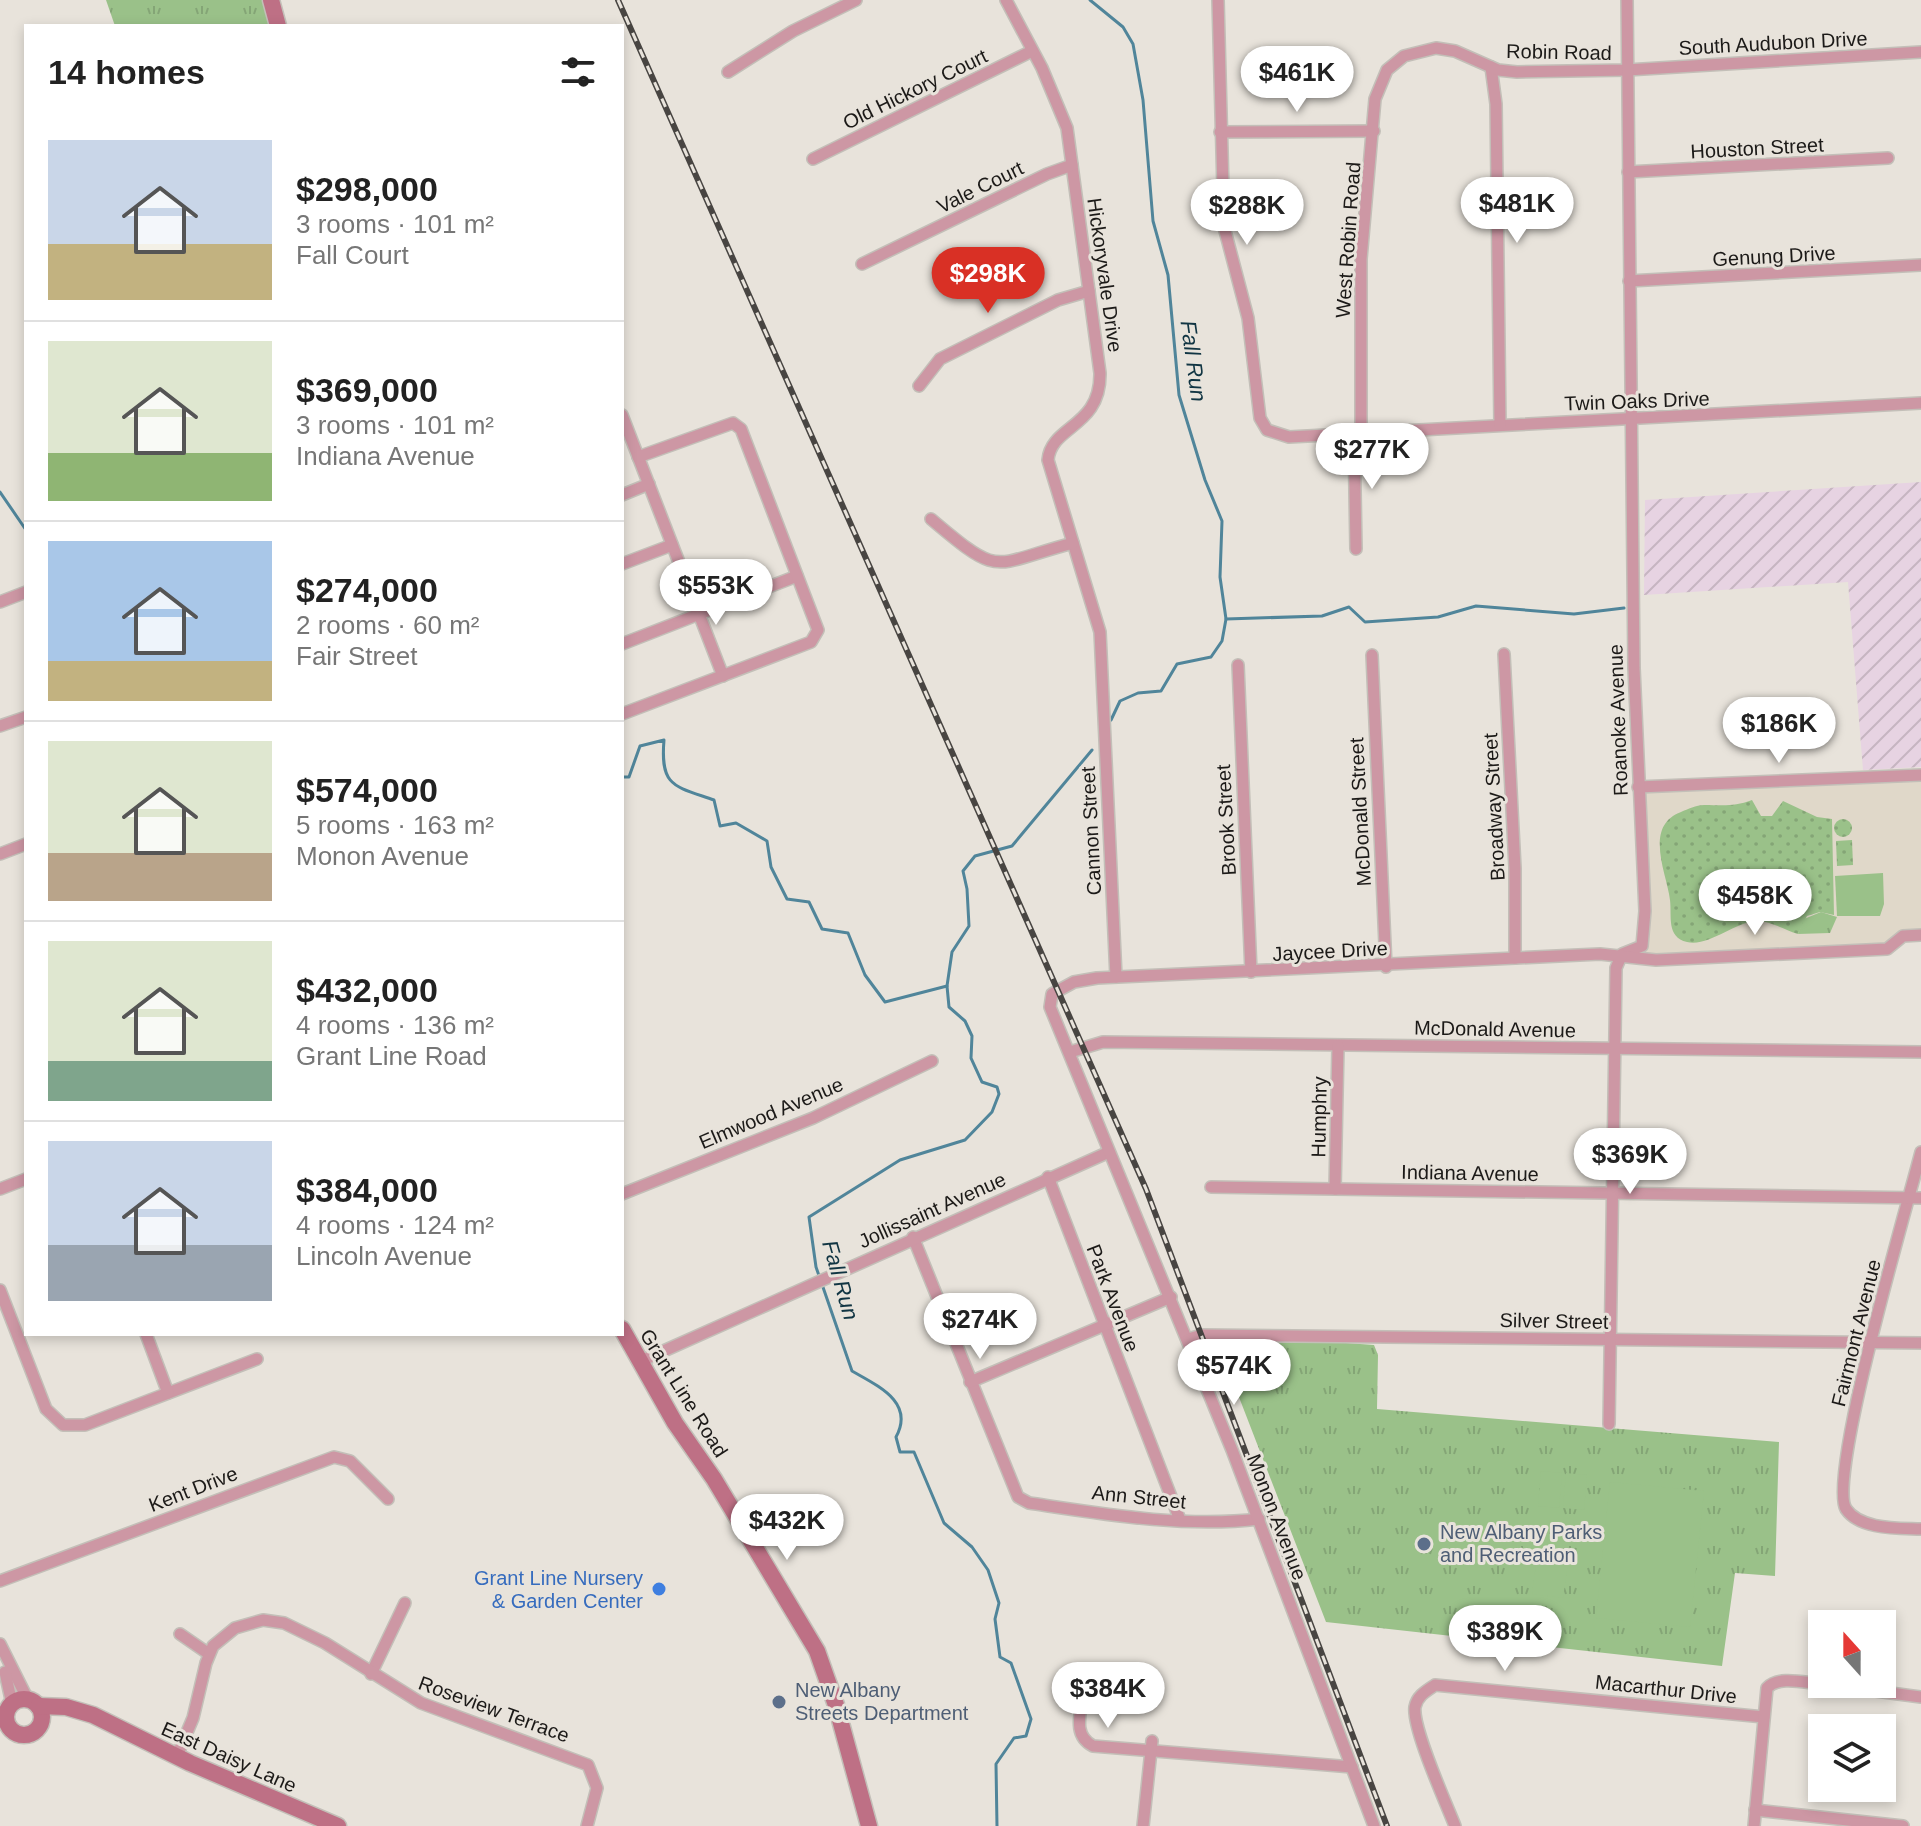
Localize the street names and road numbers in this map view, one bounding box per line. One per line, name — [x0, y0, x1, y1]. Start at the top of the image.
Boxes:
street label: South Audubon Drive — [1678, 27, 1868, 59]
street label: Robin Road — [1506, 40, 1612, 64]
street label: Old Hickory Court — [839, 44, 991, 133]
street label: Houston Street — [1690, 134, 1825, 162]
street label: Vale Court — [933, 157, 1027, 217]
street label: West Robin Road — [1332, 161, 1364, 319]
street label: Hickoryvale Drive — [1083, 196, 1127, 354]
street label: Genung Drive — [1712, 242, 1836, 270]
street label: Twin Oaks Drive — [1564, 387, 1710, 415]
street label: Roanoke Avenue — [1604, 644, 1632, 796]
street label: Broadway Street — [1479, 732, 1509, 881]
street label: McDonald Street — [1345, 737, 1375, 887]
street label: Brook Street — [1212, 763, 1240, 876]
street label: Cannon Street — [1077, 766, 1105, 896]
street label: Jaycee Drive — [1272, 937, 1388, 965]
street label: McDonald Avenue — [1414, 1017, 1576, 1041]
street label: Elmwood Avenue — [696, 1073, 846, 1153]
street label: Humphry — [1307, 1076, 1331, 1158]
street label: Indiana Avenue — [1401, 1161, 1539, 1185]
street label: Jollissaint Avenue — [855, 1168, 1009, 1252]
street label: Park Avenue — [1082, 1241, 1144, 1355]
street label: Fairmont Avenue — [1827, 1257, 1885, 1409]
street label: Silver Street — [1499, 1309, 1609, 1333]
street label: Grant Line Road — [636, 1325, 732, 1461]
street label: Monon Avenue — [1243, 1451, 1311, 1583]
street label: Kent Drive — [145, 1462, 241, 1516]
street label: Ann Street — [1091, 1481, 1188, 1513]
street label: Macarthur Drive — [1594, 1671, 1738, 1707]
street label: Roseview Terrace — [416, 1672, 572, 1746]
street label: East Daisy Lane — [158, 1717, 300, 1797]

